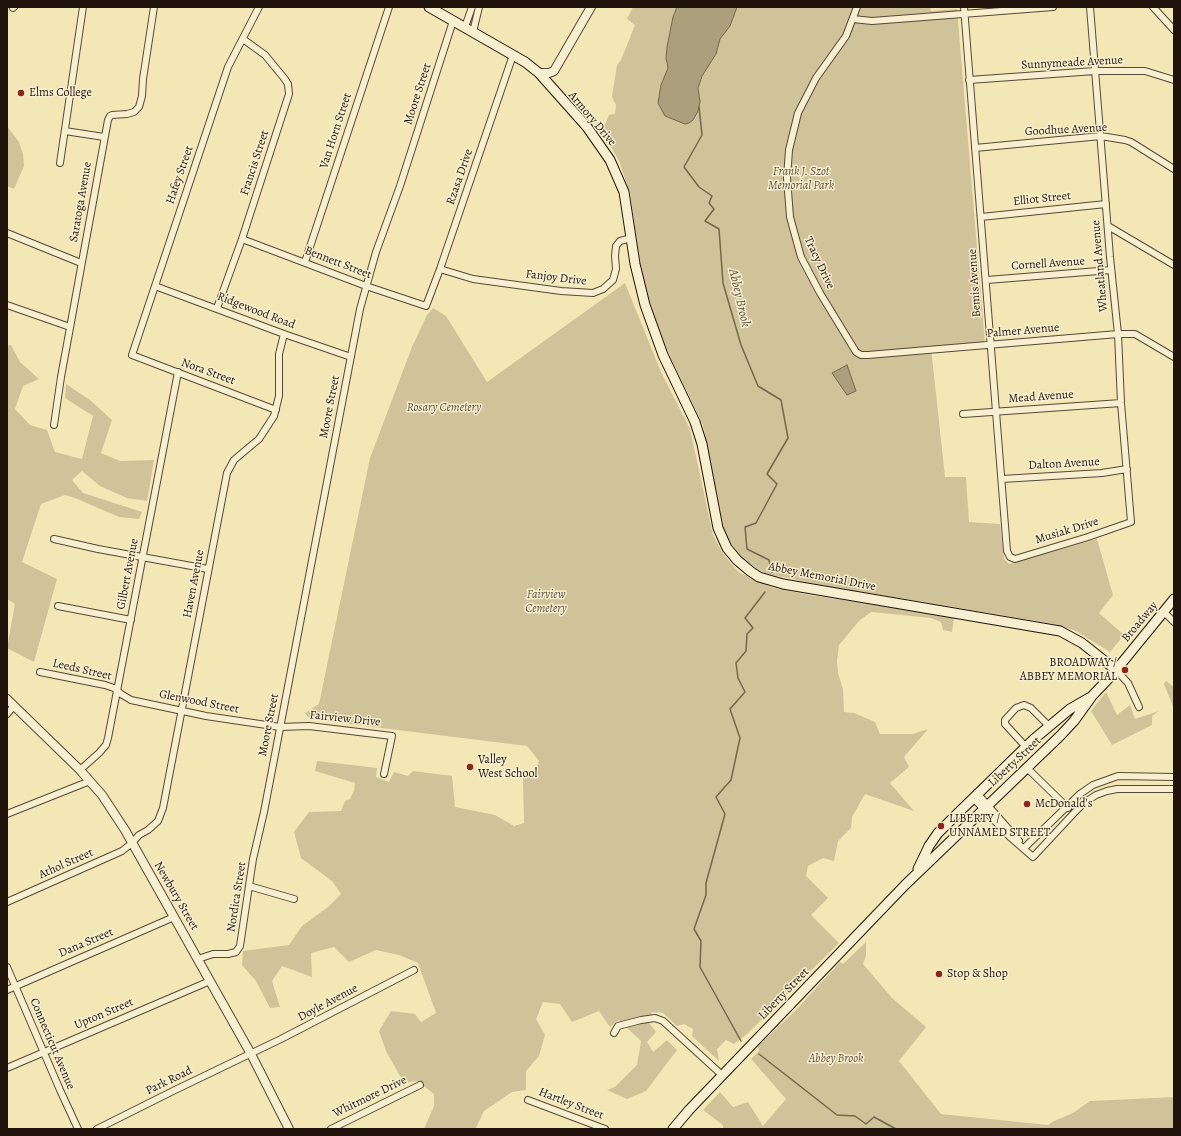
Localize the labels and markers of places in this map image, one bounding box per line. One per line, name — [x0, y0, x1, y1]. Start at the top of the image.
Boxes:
place label: Elms College — [29, 86, 92, 100]
marker: Elms College — [16, 88, 26, 98]
place label: BROADWAY / ABBEY MEMORIAL — [1020, 656, 1117, 684]
marker: BROADWAY / ABBEY MEMORIAL — [1120, 665, 1130, 675]
place label: Valley West School — [478, 753, 537, 781]
marker: Valley West School — [465, 762, 475, 772]
place label: McDonald's — [1035, 797, 1093, 811]
marker: McDonald's — [1022, 799, 1032, 809]
place label: LIBERTY / UNNAMED STREET — [949, 812, 1050, 840]
marker: LIBERTY / UNNAMED STREET — [936, 821, 946, 831]
place label: Stop & Shop — [947, 967, 1008, 981]
marker: Stop & Shop — [934, 969, 944, 979]

